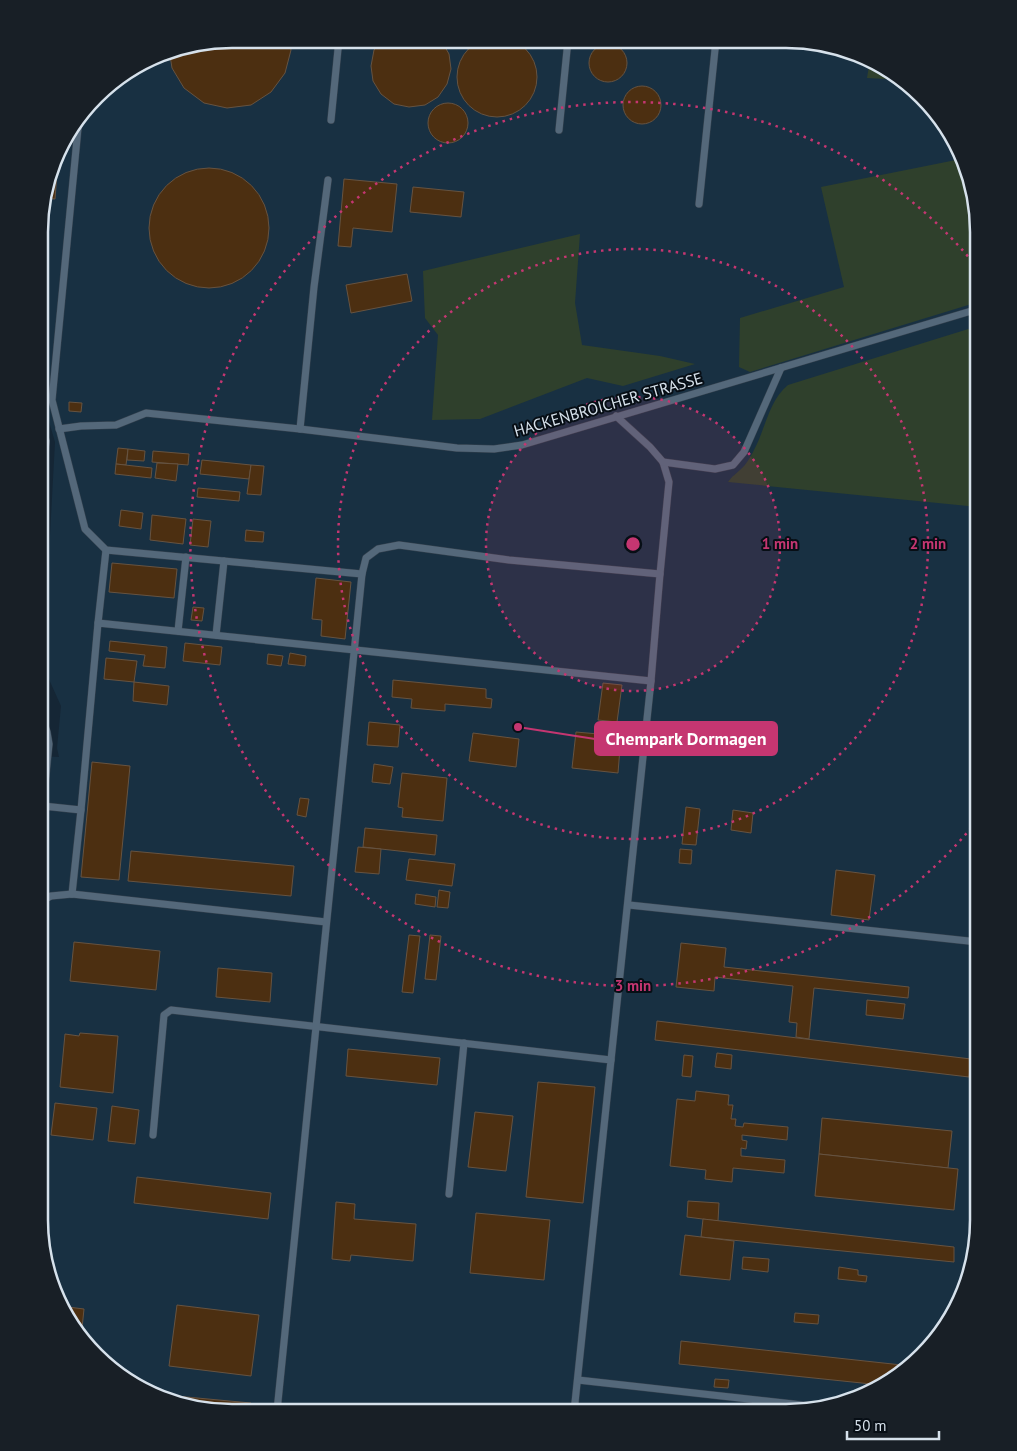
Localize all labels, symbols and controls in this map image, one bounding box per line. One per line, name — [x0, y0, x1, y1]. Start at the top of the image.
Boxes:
street label: HACKENBROICHER STRASSE — [511, 367, 705, 441]
text: 1 min — [762, 534, 798, 553]
text: 2 min — [910, 534, 946, 553]
centre of rings — [624, 535, 642, 553]
callout: Chempark Dormagen — [595, 722, 777, 755]
text: Chempark Dormagen — [606, 727, 766, 750]
text: 3 min — [615, 976, 651, 995]
scale bar — [847, 1408, 940, 1440]
text: 50 m — [854, 1416, 887, 1435]

